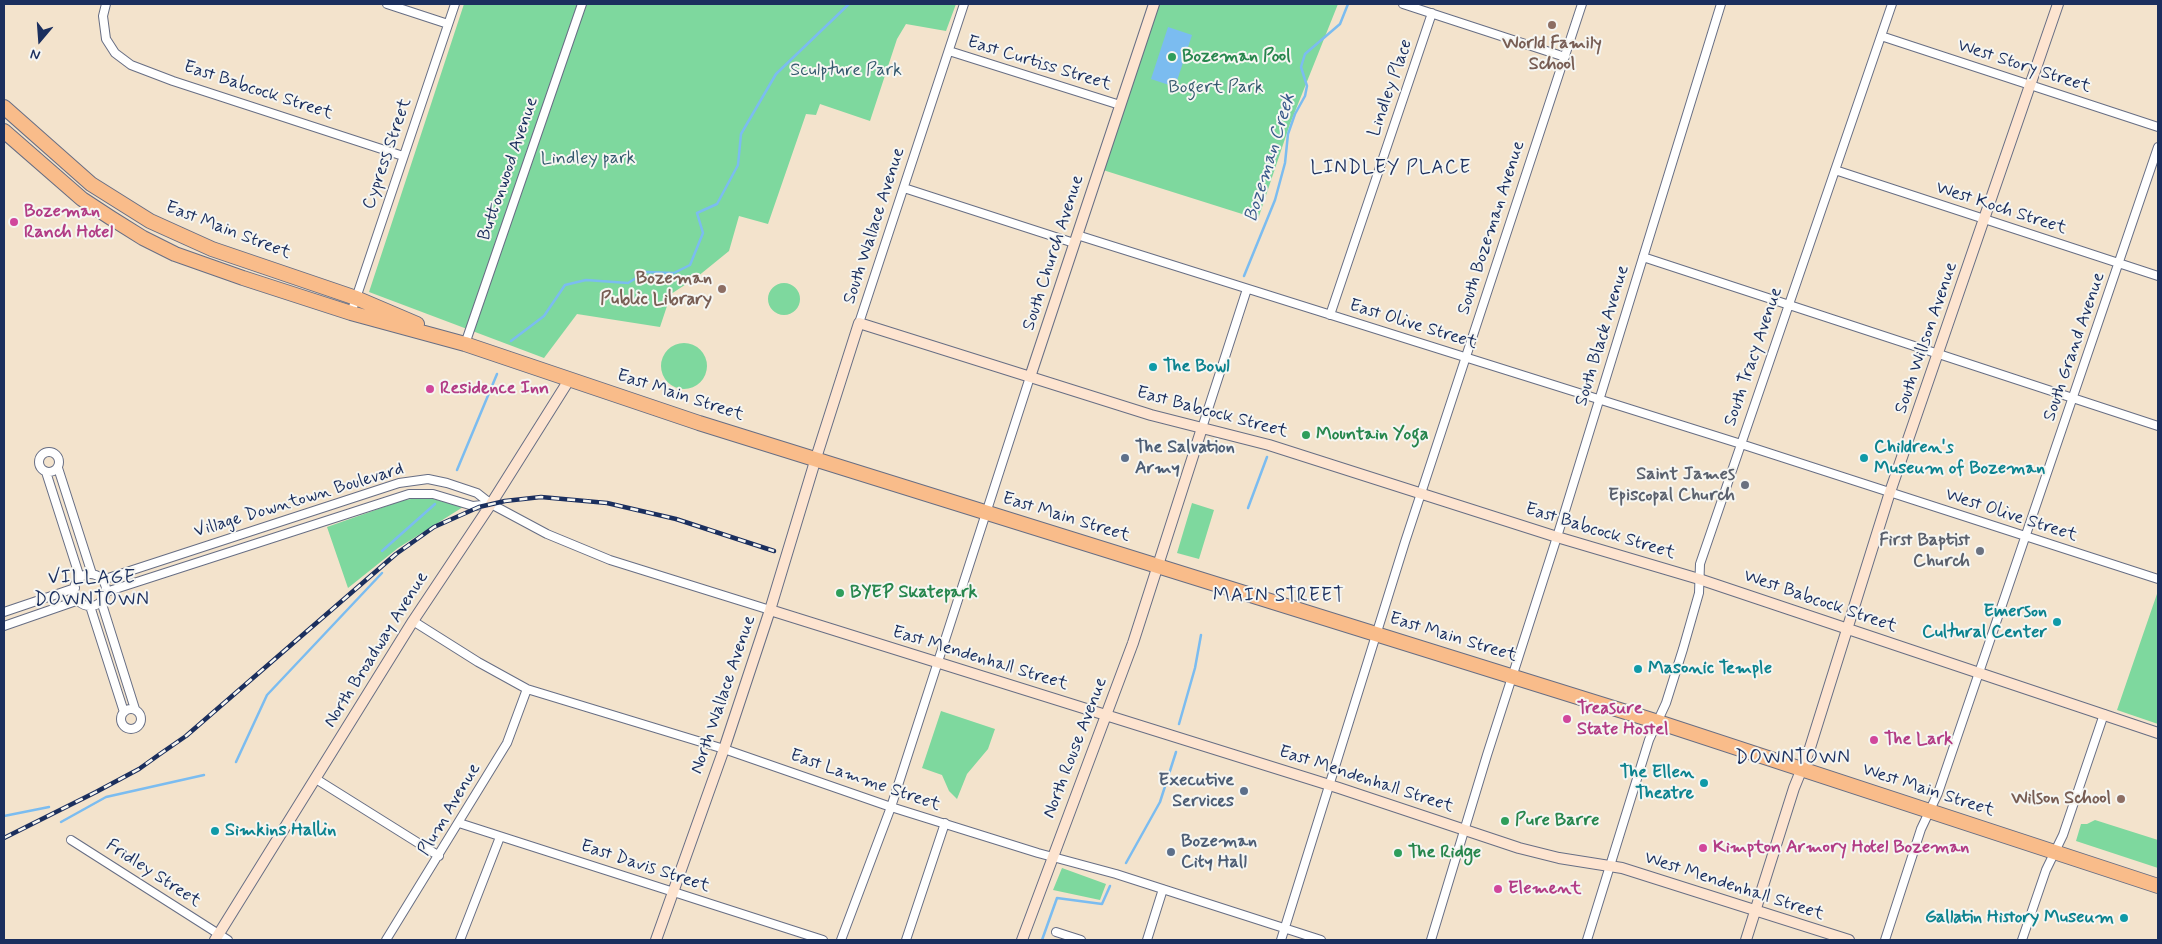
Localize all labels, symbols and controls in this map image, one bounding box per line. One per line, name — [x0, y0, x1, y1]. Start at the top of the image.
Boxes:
north arrow — [15, 15, 65, 65]
marker: World Family School — [1546, 19, 1558, 31]
street label: East Curtiss Street — [964, 32, 1114, 96]
place label: World Family School — [1502, 33, 1602, 76]
street label: West Story Street — [1955, 35, 2093, 99]
street label: Lindley Place — [1364, 37, 1418, 139]
text: N — [28, 44, 43, 64]
place label: Bozeman Pool — [1182, 46, 1291, 68]
marker: Bozeman Pool — [1166, 51, 1178, 63]
street label: East Babcock Street — [181, 57, 335, 125]
park label: Sculpture Park — [790, 60, 902, 82]
park label: Bogert Park — [1168, 77, 1264, 99]
water label: Bozeman Creek — [1241, 91, 1301, 225]
street label: Buttonwood Avenue — [474, 94, 544, 244]
street label: Cypress Street — [359, 95, 417, 213]
street label: South Bozeman Avenue — [1454, 138, 1530, 318]
street label: South Wallace Avenue — [839, 145, 911, 307]
park label: Lindley park — [541, 148, 635, 170]
district label: LINDLEY PLACE — [1308, 158, 1474, 180]
street label: South Church Avenue — [1019, 173, 1089, 333]
street label: West Koch Street — [1933, 178, 2069, 240]
street label: East Main Street — [162, 197, 294, 265]
place label: Bozeman Ranch Hotel — [24, 201, 113, 243]
marker: Bozeman Ranch Hotel — [8, 216, 20, 228]
street label: South Willson Avenue — [1891, 259, 1963, 417]
street label: South Black Avenue — [1571, 263, 1635, 409]
place label: Bozeman Public Library — [600, 268, 712, 310]
street label: South Grand Avenue — [2039, 270, 2111, 424]
marker: Bozeman Public Library — [716, 283, 728, 295]
street label: South Tracy Avenue — [1720, 285, 1788, 429]
street label: East Olive Street — [1346, 295, 1480, 355]
place label: The Bowl — [1163, 356, 1230, 378]
marker: The Bowl — [1147, 361, 1159, 373]
street label: East Main Street — [614, 365, 746, 427]
place label: Residence Inn — [440, 378, 549, 400]
street label: East Babcock Street — [1134, 382, 1290, 444]
marker: Residence Inn — [424, 383, 436, 395]
place label: Mountain Yoga — [1316, 424, 1428, 446]
marker: Mountain Yoga — [1300, 429, 1312, 441]
place label: The Salvation Army — [1135, 437, 1235, 479]
place label: Children's Museum of Bozeman — [1874, 437, 2045, 479]
marker: The Salvation Army — [1119, 452, 1131, 464]
marker: Children's Museum of Bozeman — [1858, 452, 1870, 464]
street label: Village Downtown Boulevard — [191, 459, 407, 543]
place label: Saint James Episcopal Church — [1608, 464, 1735, 506]
marker: Saint James Episcopal Church — [1739, 479, 1751, 491]
street label: West Olive Street — [1942, 484, 2080, 548]
street label: East Main Street — [1000, 488, 1132, 548]
street label: East Babcock Street — [1522, 499, 1678, 565]
place label: First Baptist Church — [1879, 530, 1970, 572]
marker: First Baptist Church — [1974, 545, 1986, 557]
street label: West Babcock Street — [1740, 566, 1900, 638]
district label: VILLAGE DOWNTOWN — [35, 568, 149, 612]
street label: North Broadway Avenue — [320, 568, 434, 732]
place label: BYEP Skatepark — [850, 582, 977, 604]
district label: MAIN STREET — [1207, 586, 1351, 608]
marker: BYEP Skatepark — [834, 587, 846, 599]
place label: Emerson Cultural Center — [1922, 601, 2047, 644]
street label: East Main Street — [1387, 608, 1519, 668]
street label: North Wallace Avenue — [687, 613, 761, 777]
marker: Emerson Cultural Center — [2051, 616, 2063, 628]
street label: East Mendenhall Street — [890, 622, 1070, 696]
place label: Masonic Temple — [1648, 658, 1772, 680]
marker: Masonic Temple — [1632, 663, 1644, 675]
street label: North Rouse Avenue — [1039, 675, 1113, 821]
place label: Treasure State Hostel — [1577, 698, 1669, 741]
marker: Treasure State Hostel — [1561, 713, 1573, 725]
place label: The Lark — [1884, 729, 1953, 751]
marker: The Lark — [1868, 734, 1880, 746]
street label: East Mendenhall Street — [1276, 742, 1456, 818]
street label: East Lamme Street — [787, 745, 943, 817]
district label: DOWNTOWN — [1736, 748, 1850, 770]
street label: West Main Street — [1859, 759, 1997, 823]
street label: Plum Avenue — [414, 760, 486, 860]
place label: The Ellen Theatre — [1620, 762, 1694, 804]
place label: Executive Services — [1159, 770, 1234, 812]
marker: The Ellen Theatre — [1698, 777, 1710, 789]
marker: Executive Services — [1238, 785, 1250, 797]
place label: Wilson School — [2011, 788, 2111, 810]
marker: Wilson School — [2115, 793, 2127, 805]
place label: Pure Barre — [1515, 810, 1599, 832]
marker: Pure Barre — [1499, 815, 1511, 827]
place label: Simkins Hallin — [225, 820, 336, 842]
marker: Simkins Hallin — [209, 825, 221, 837]
place label: Bozeman City Hall — [1181, 831, 1257, 874]
street label: Fridley Street — [101, 835, 205, 913]
street label: East Davis Street — [578, 836, 712, 898]
place label: Kimpton Armory Hotel Bozeman — [1713, 837, 1969, 859]
place label: The Ridge — [1408, 842, 1481, 864]
marker: Kimpton Armory Hotel Bozeman — [1697, 842, 1709, 854]
marker: Bozeman City Hall — [1165, 846, 1177, 858]
marker: The Ridge — [1392, 847, 1404, 859]
street label: West Mendenhall Street — [1641, 848, 1827, 926]
place label: Element — [1508, 878, 1581, 900]
marker: Element — [1492, 883, 1504, 895]
place label: Gallatin History Museum — [1925, 907, 2114, 929]
marker: Gallatin History Museum — [2118, 912, 2130, 924]

